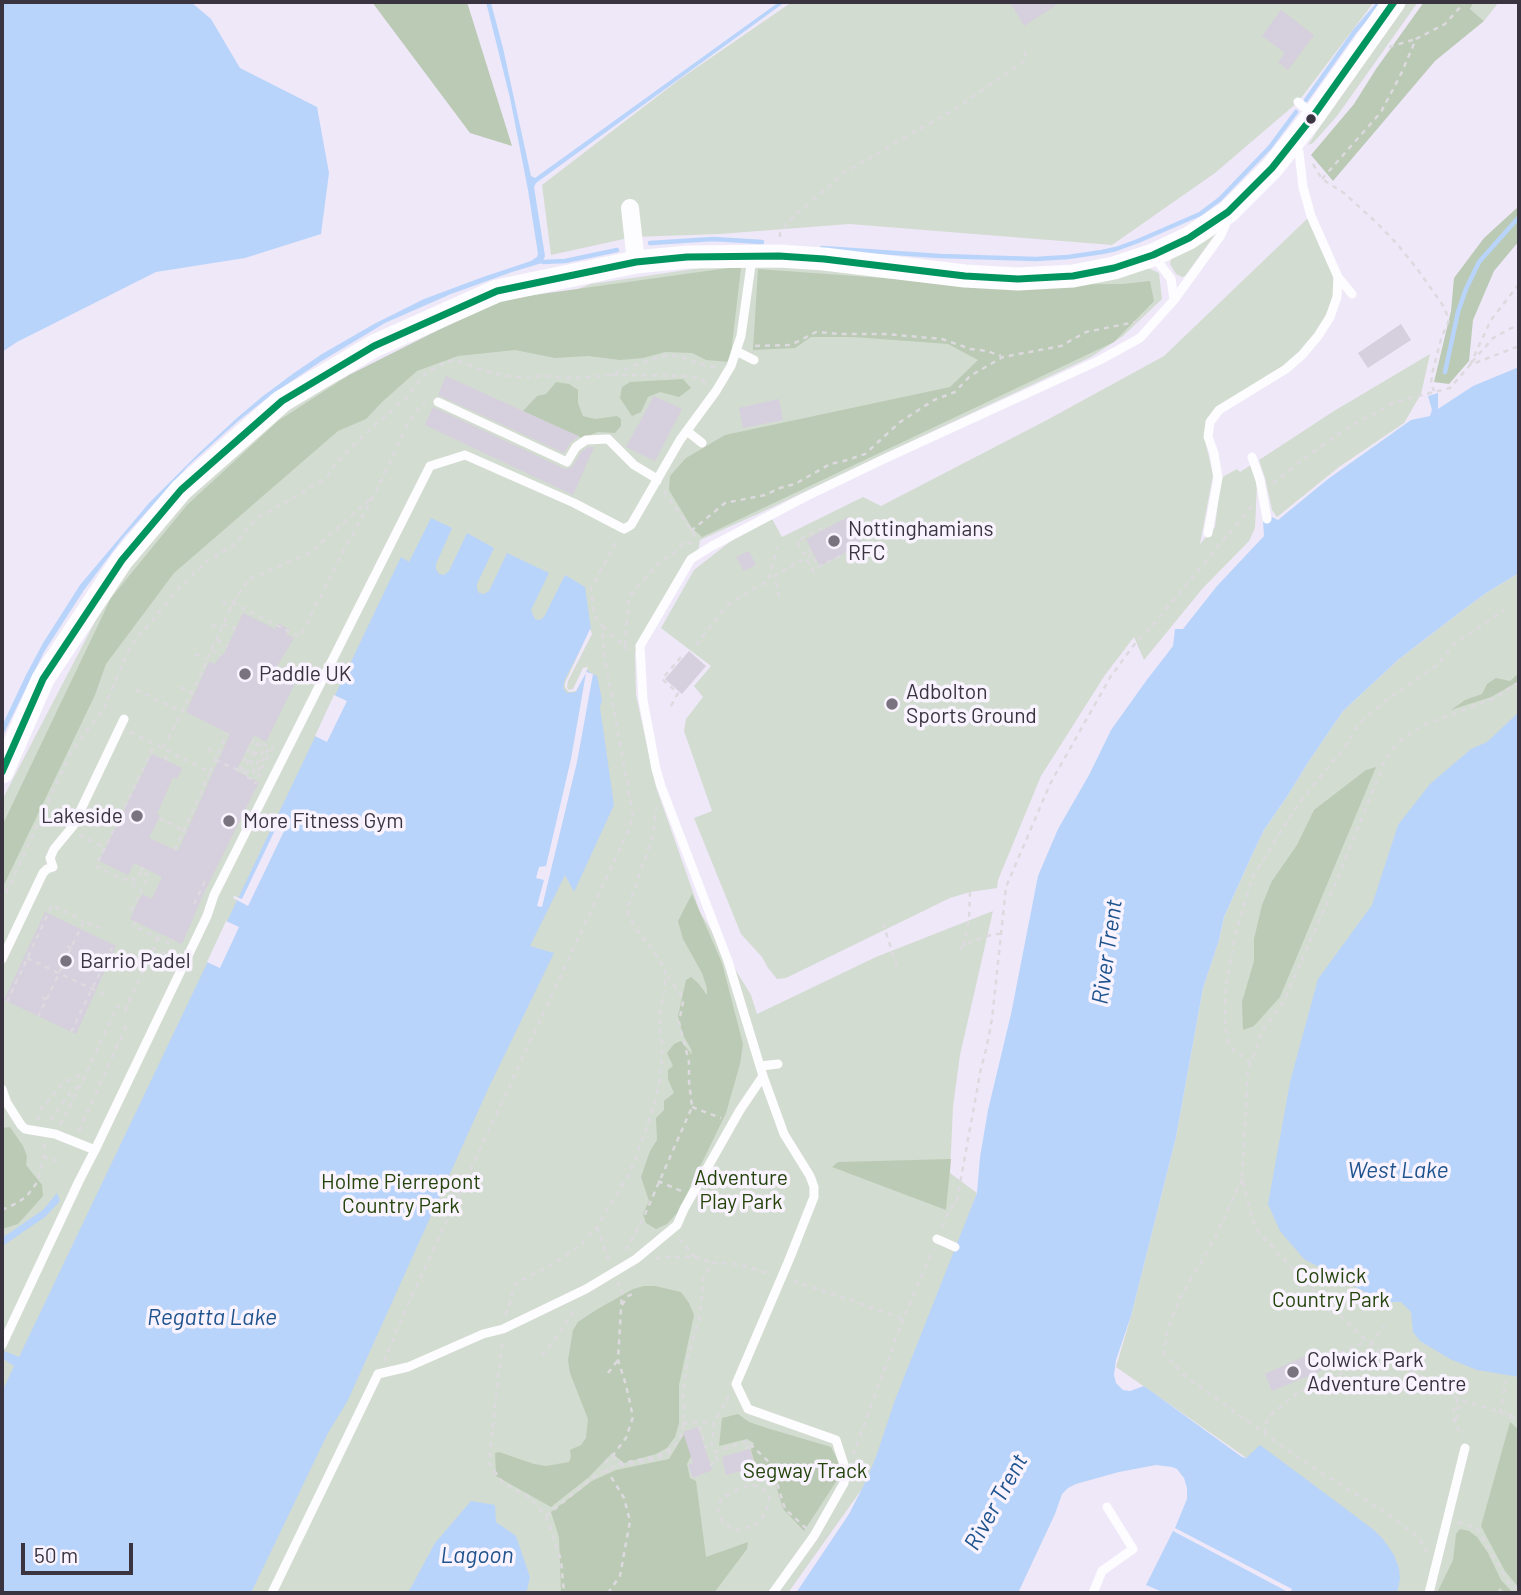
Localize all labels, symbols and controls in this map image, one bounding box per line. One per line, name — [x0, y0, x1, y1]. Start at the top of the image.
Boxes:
unlabelled marker — [1304, 112, 1318, 126]
place label: Nottinghamians RFC — [848, 516, 994, 566]
marker: Nottinghamians RFC — [826, 533, 842, 549]
place label: Paddle UK — [259, 661, 352, 687]
marker: Paddle UK — [237, 666, 253, 682]
place label: Adbolton Sports Ground — [906, 679, 1037, 729]
marker: Adbolton Sports Ground — [884, 696, 900, 712]
place label: Lakeside — [41, 803, 123, 829]
marker: Lakeside — [129, 808, 145, 824]
place label: More Fitness Gym — [243, 808, 404, 834]
marker: More Fitness Gym — [221, 813, 237, 829]
water label: River Trent — [1086, 898, 1128, 1006]
place label: Barrio Padel — [80, 948, 191, 974]
marker: Barrio Padel — [58, 953, 74, 969]
water label: West Lake — [1348, 1156, 1448, 1184]
park label: Adventure Play Park — [694, 1165, 788, 1215]
park label: Holme Pierrepont Country Park — [321, 1169, 481, 1219]
park label: Colwick Country Park — [1272, 1263, 1390, 1313]
water label: Regatta Lake — [147, 1303, 277, 1331]
place label: Colwick Park Adventure Centre — [1307, 1347, 1467, 1397]
marker: Colwick Park Adventure Centre — [1285, 1364, 1301, 1380]
water label: River Trent — [958, 1449, 1034, 1555]
park label: Segway Track — [743, 1458, 867, 1484]
scale bar — [24, 1528, 136, 1572]
water label: Lagoon — [440, 1541, 514, 1569]
text: 50 m — [34, 1542, 78, 1567]

